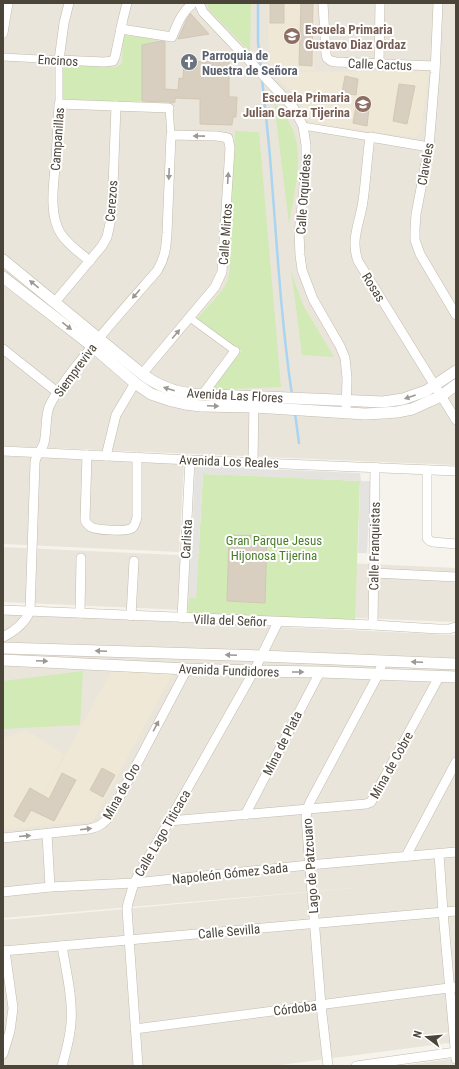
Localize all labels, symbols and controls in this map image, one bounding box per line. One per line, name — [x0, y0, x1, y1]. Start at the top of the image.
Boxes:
place label: Escuela Primaria Gustavo Diaz Ordaz — [305, 22, 406, 52]
school or university icon: Escuela Primaria Gustavo Diaz Ordaz — [282, 26, 302, 46]
place label: Parroquia de Nuestra de Señora — [202, 48, 298, 78]
street label: Encinos — [37, 52, 79, 69]
church icon: Parroquia de Nuestra de Señora — [179, 52, 199, 72]
street label: Calle Cactus — [348, 56, 412, 73]
place label: Escuela Primaria Julian Garza Tijerina — [243, 90, 350, 120]
school or university icon: Escuela Primaria Julian Garza Tijerina — [353, 94, 373, 114]
street label: Campanillas — [48, 107, 67, 171]
one-way arrow — [193, 132, 205, 139]
street label: Claveles — [414, 142, 437, 187]
street label: Calle Orquídeas — [293, 153, 314, 235]
one-way arrow — [166, 168, 173, 180]
one-way arrow — [225, 172, 232, 184]
street label: Cerezos — [103, 180, 120, 222]
street label: Calle Mirtos — [216, 203, 235, 265]
street label: Rosas — [359, 270, 388, 305]
one-way arrow — [28, 280, 39, 289]
one-way arrow — [132, 289, 141, 300]
one-way arrow — [62, 322, 73, 331]
one-way arrow — [172, 328, 181, 339]
street label: Siempreviva — [51, 341, 100, 400]
street label: Avenida Las Flores — [186, 385, 284, 406]
one-way arrow — [163, 386, 175, 392]
one-way arrow — [403, 394, 415, 400]
one-way arrow — [207, 403, 220, 409]
street label: Avenida Los Reales — [179, 452, 279, 471]
street label: Calle Franquistas — [366, 501, 383, 590]
street label: Carlista — [178, 519, 195, 559]
park label: Gran Parque Jesus Hijonosa Tijerina — [226, 533, 322, 563]
street label: Villa del Señor — [193, 612, 267, 629]
one-way arrow — [95, 647, 107, 654]
one-way arrow — [224, 652, 237, 658]
one-way arrow — [36, 658, 48, 665]
one-way arrow — [410, 659, 423, 665]
street label: Avenida Fundidores — [178, 661, 280, 680]
one-way arrow — [292, 669, 305, 675]
street label: Mina de Plata — [260, 708, 305, 778]
one-way arrow — [153, 720, 160, 732]
street label: Mina de Cobre — [367, 729, 416, 801]
street label: Mina de Oro — [100, 760, 143, 822]
street label: Calle Lago Titicaca — [131, 787, 193, 879]
street label: Lago de Patzcuaro — [300, 818, 321, 914]
one-way arrow — [80, 826, 92, 833]
one-way arrow — [19, 832, 31, 839]
street label: Napoleón Gómez Sada — [171, 860, 289, 887]
street label: Calle Sevilla — [197, 921, 261, 942]
street label: Córdoba — [273, 998, 317, 1019]
north arrow — [407, 1017, 447, 1057]
text: N — [411, 1029, 425, 1039]

